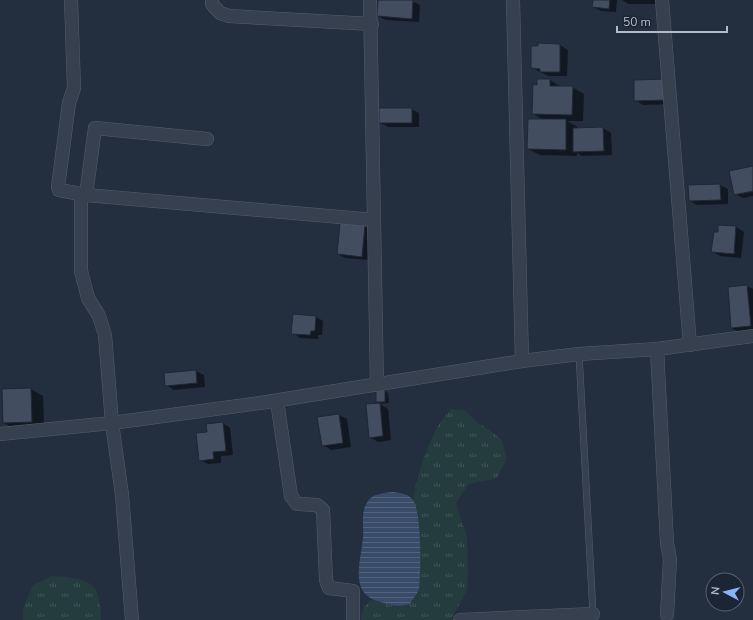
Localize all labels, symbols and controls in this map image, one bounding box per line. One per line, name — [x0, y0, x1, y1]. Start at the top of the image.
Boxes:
scale bar — [617, 8, 727, 34]
text: 50 m — [623, 14, 651, 30]
north arrow — [705, 572, 745, 612]
text: N — [708, 586, 724, 596]

